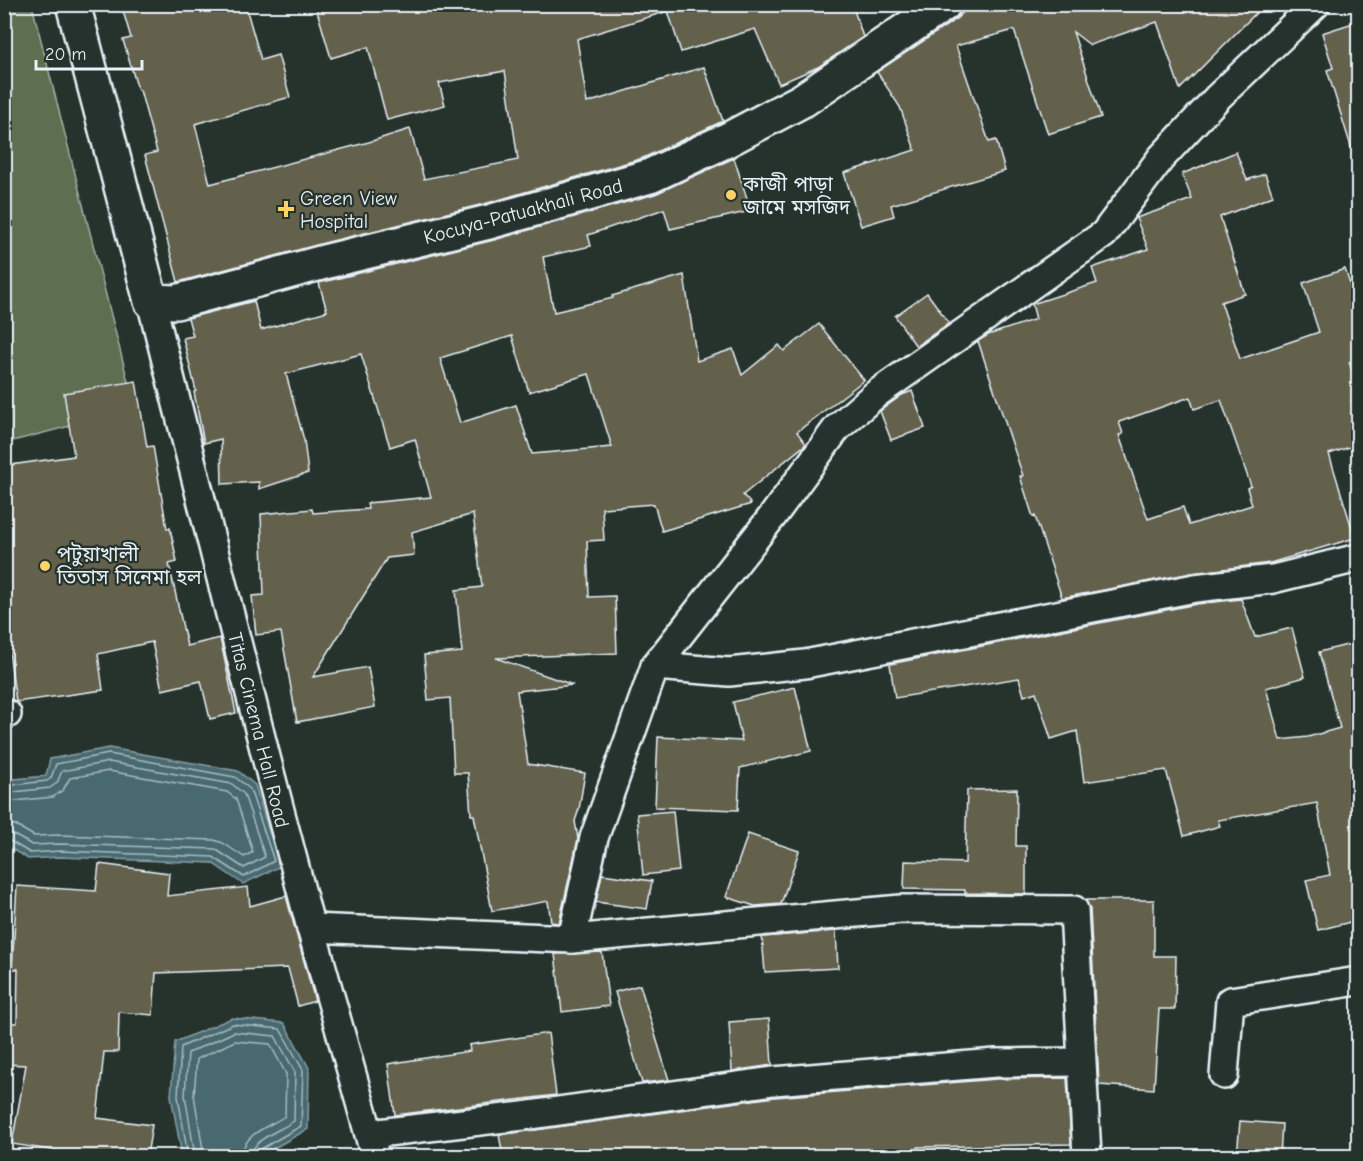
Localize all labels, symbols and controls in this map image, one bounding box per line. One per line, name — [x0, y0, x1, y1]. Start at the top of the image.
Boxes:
scale bar — [36, 33, 142, 71]
text: 20 m — [45, 44, 86, 65]
place label: কাজী পাড়া জামে মসজিদ — [742, 172, 851, 219]
street label: Kocuya-Patuakhali Road — [421, 174, 625, 249]
place label: Green View Hospital — [300, 187, 397, 233]
marker: কাজী পাড়া জামে মসজিদ — [724, 188, 738, 202]
marker: Green View Hospital — [277, 200, 295, 218]
place label: পটুয়াখালী তিতাস সিনেমা হল — [56, 542, 202, 589]
marker: পটুয়াখালী তিতাস সিনেমা হল — [38, 559, 52, 573]
street label: Titas Cinema Hall Road — [223, 630, 294, 830]

